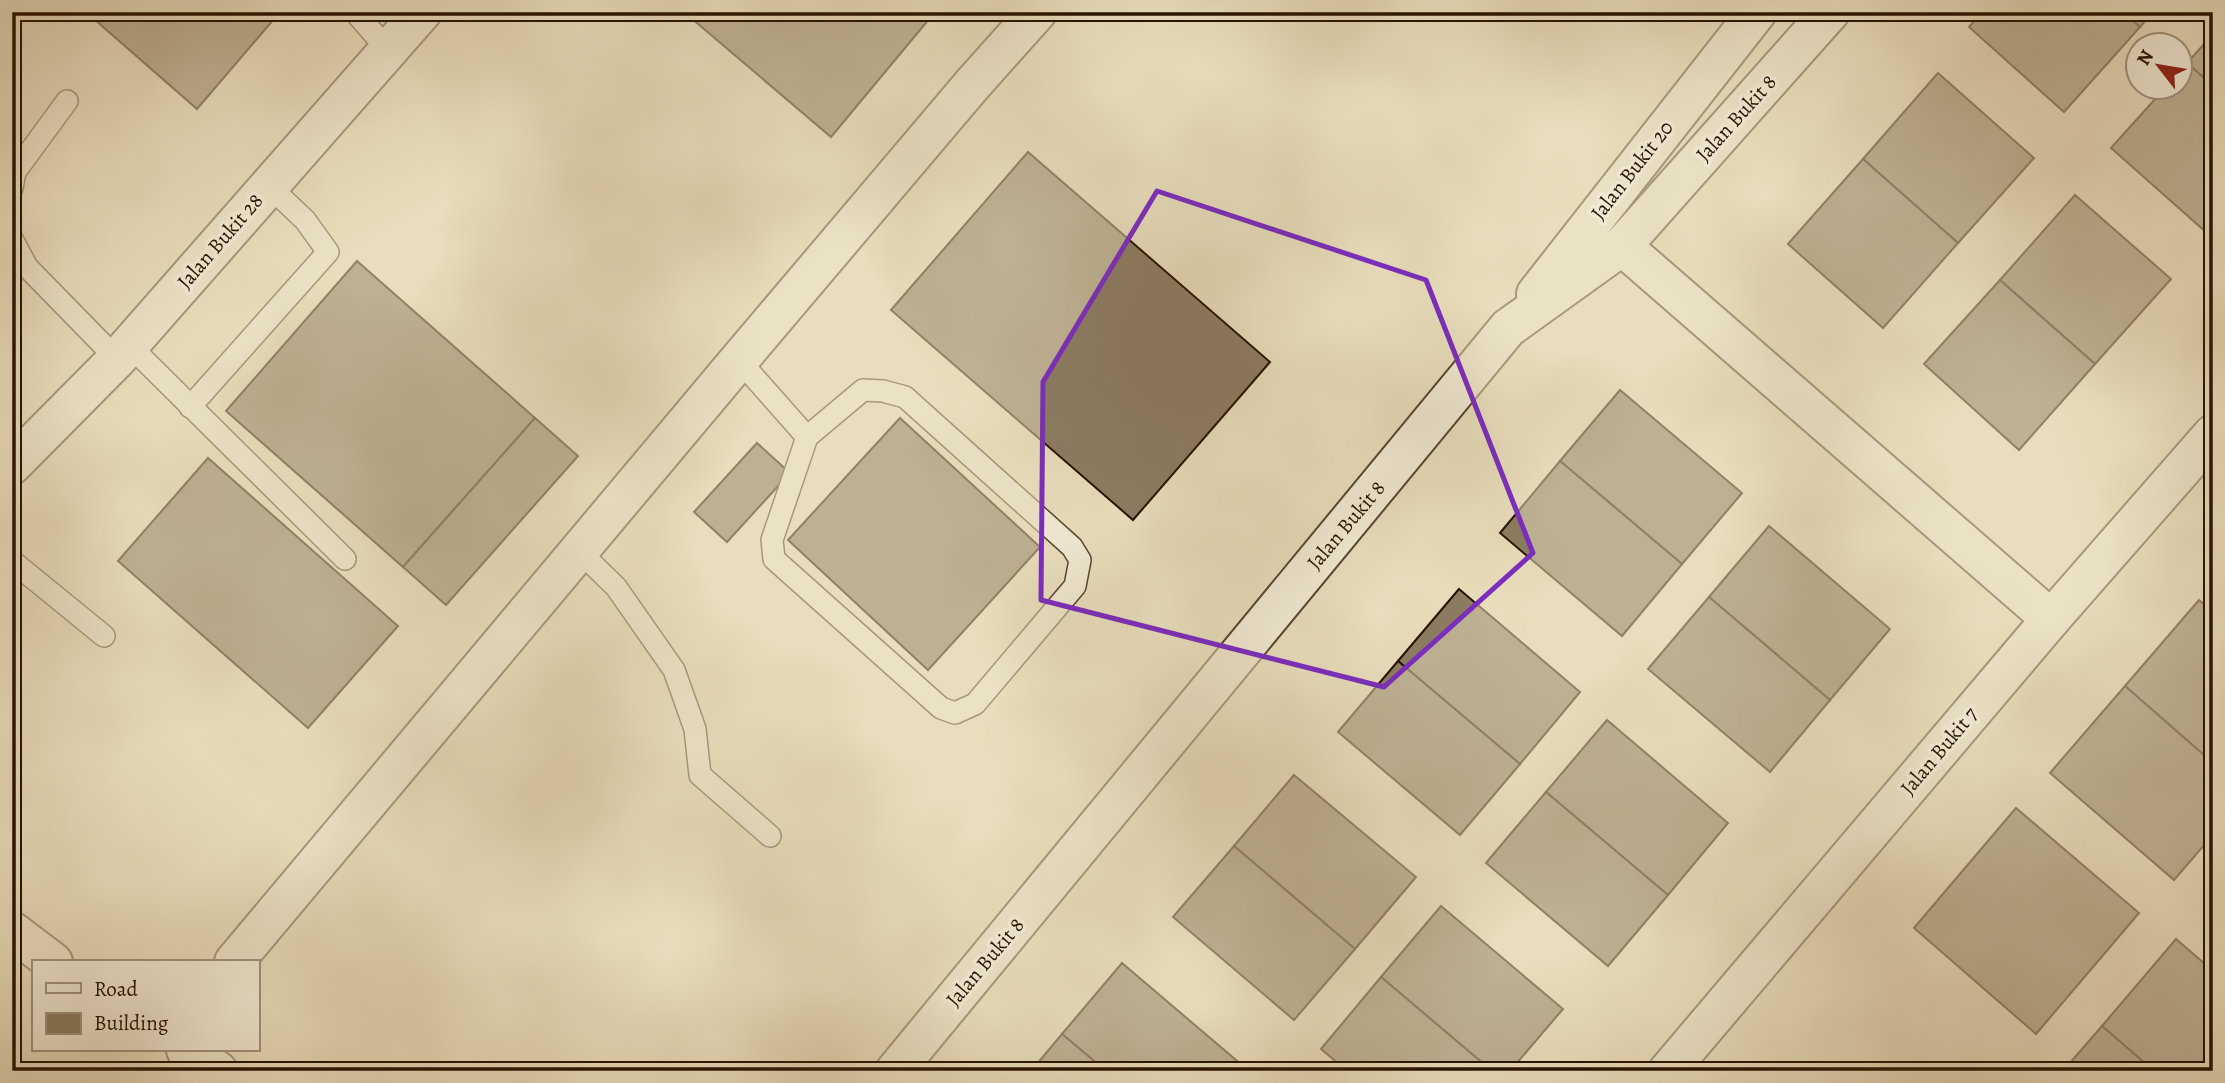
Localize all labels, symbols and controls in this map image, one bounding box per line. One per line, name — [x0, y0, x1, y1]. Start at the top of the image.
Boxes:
north arrow — [2124, 32, 2194, 102]
text: N — [2131, 45, 2160, 70]
street label: Jalan Bukit 8 — [1689, 68, 1783, 168]
street label: Jalan Bukit 20 — [1584, 114, 1680, 226]
street label: Jalan Bukit 28 — [171, 187, 269, 295]
street label: Jalan Bukit 8 — [1301, 475, 1391, 575]
street label: Jalan Bukit 7 — [1894, 701, 1984, 801]
street label: Jalan Bukit 8 — [940, 912, 1030, 1012]
legend — [32, 960, 259, 1052]
text: Road — [94, 975, 138, 1003]
text: Building — [94, 1009, 169, 1037]

